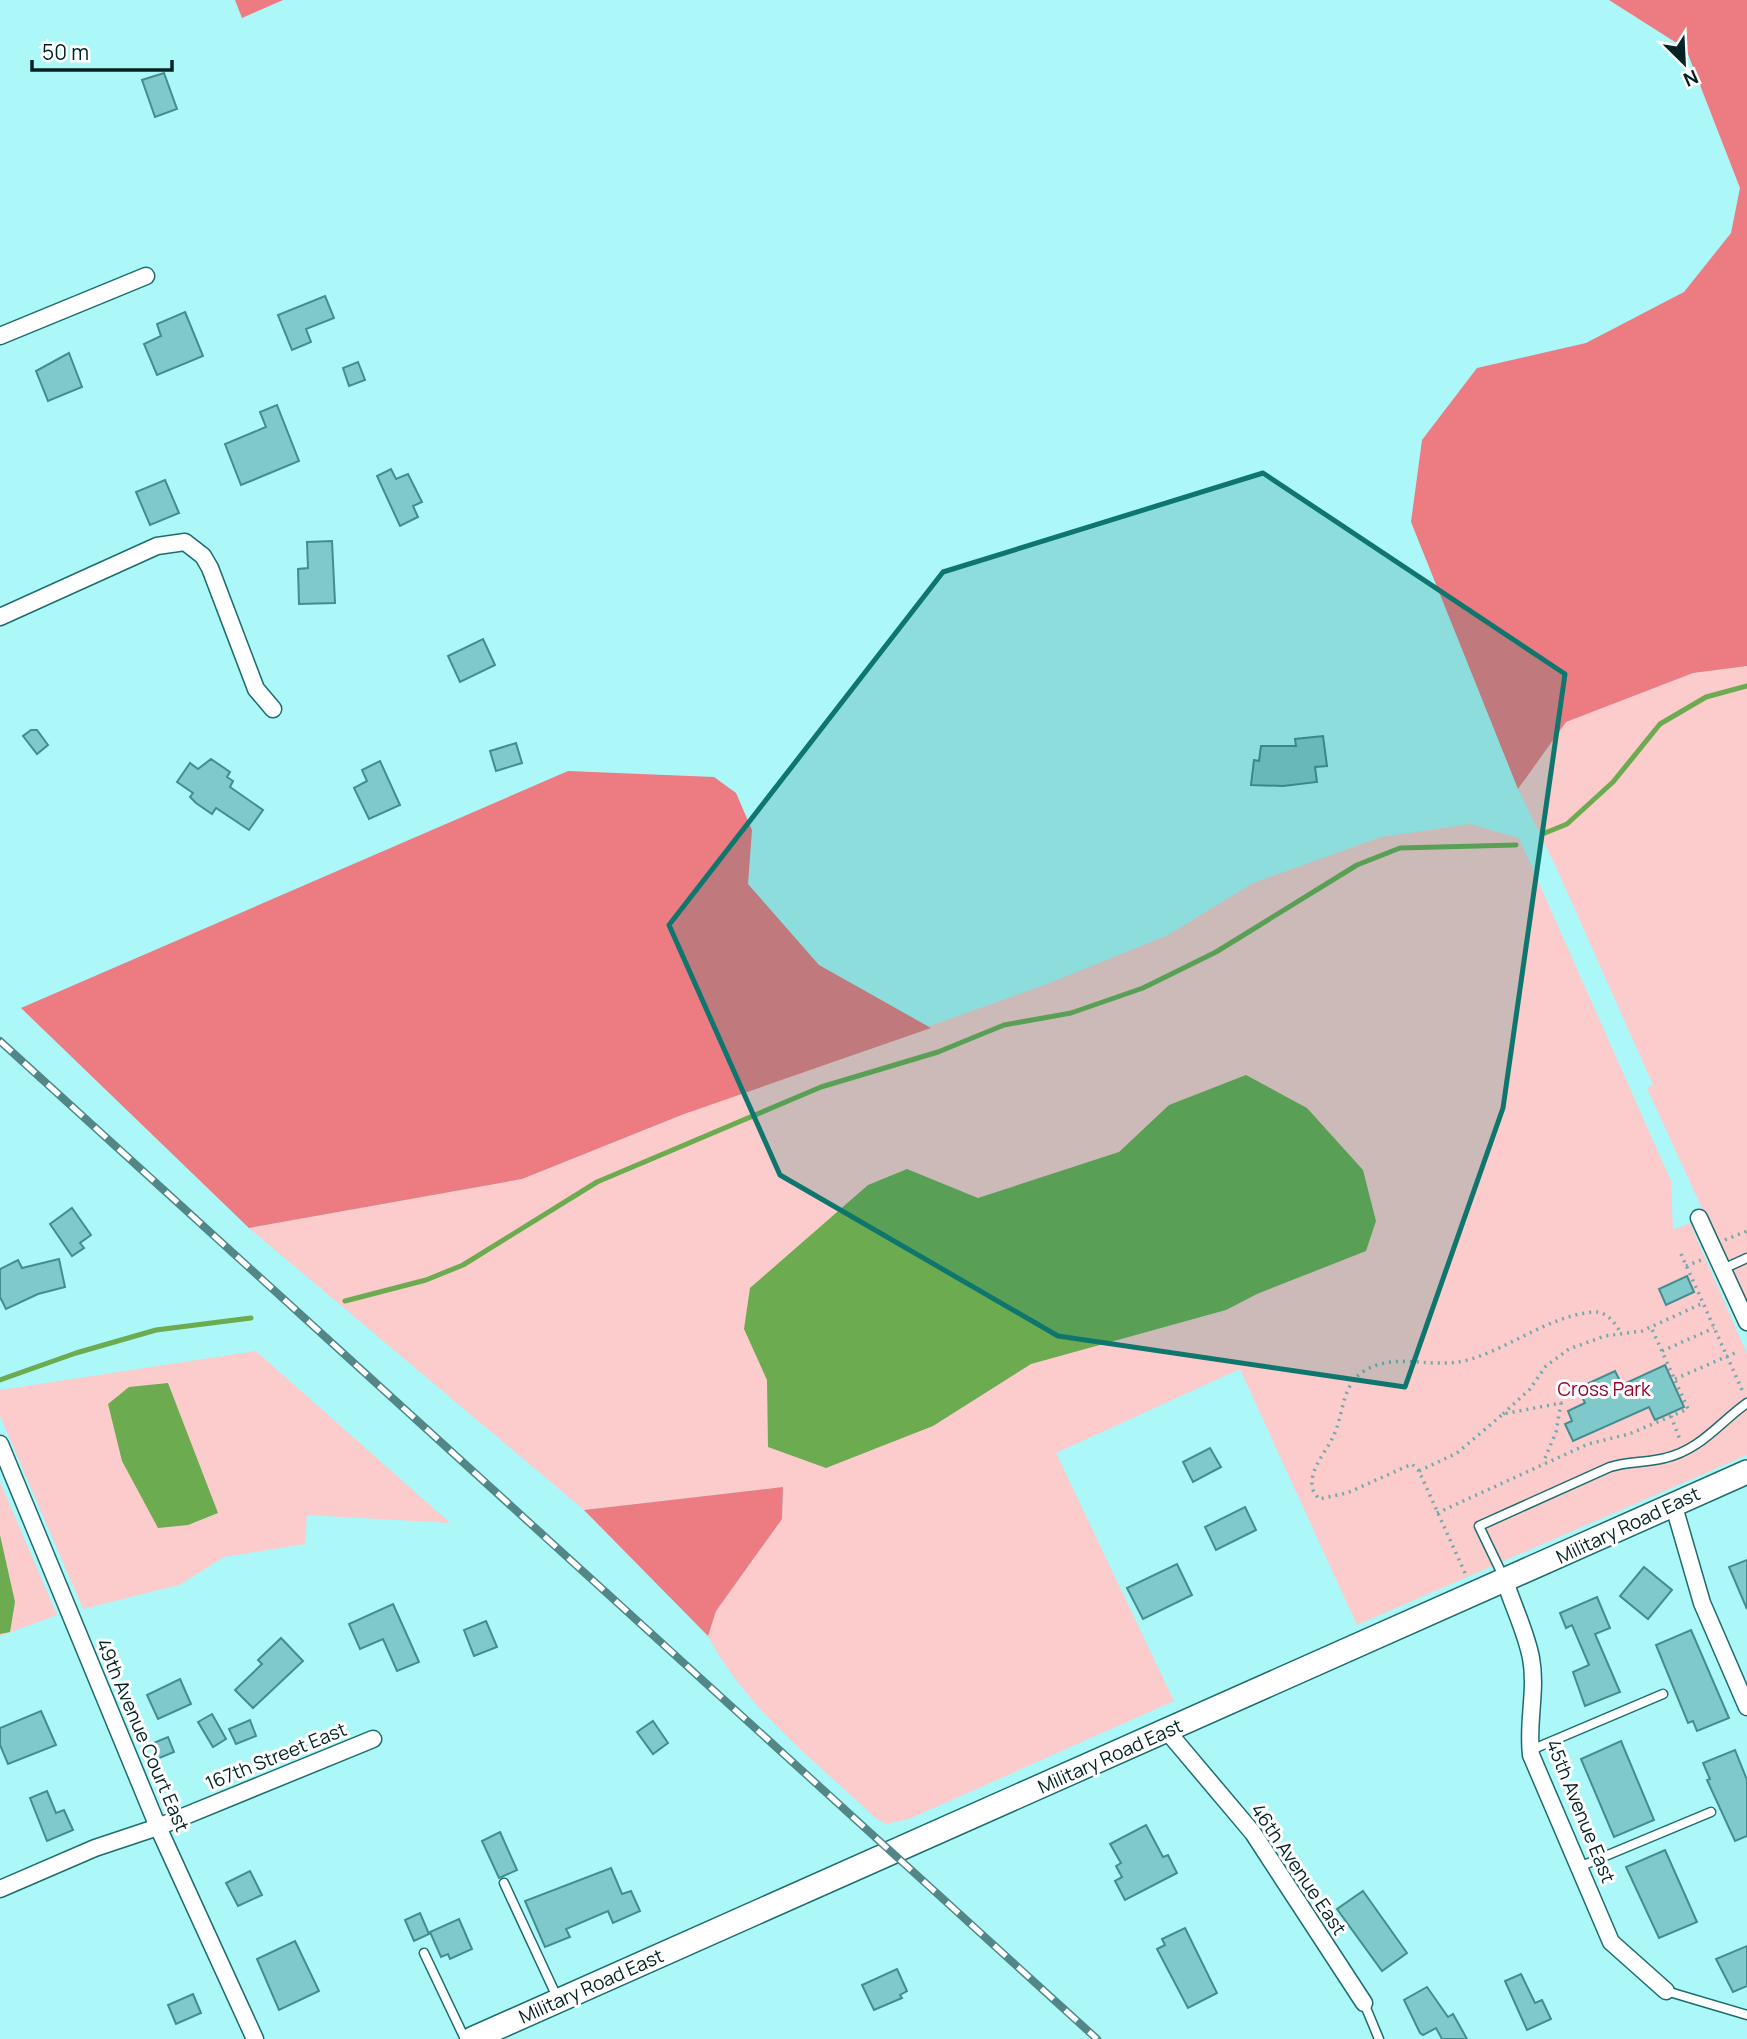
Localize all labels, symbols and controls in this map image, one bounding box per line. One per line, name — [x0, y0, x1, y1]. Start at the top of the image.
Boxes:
scale bar — [32, 28, 172, 72]
north arrow — [1649, 28, 1719, 98]
text: 50 m — [42, 38, 89, 66]
text: N — [1679, 64, 1702, 93]
park label: Cross Park — [1557, 1376, 1651, 1402]
street label: Military Road East — [1552, 1480, 1704, 1570]
street label: 49th Avenue Court East — [90, 1634, 196, 1836]
street label: Military Road East — [1034, 1712, 1186, 1800]
street label: 167th Street East — [202, 1716, 350, 1796]
street label: 45th Avenue East — [1540, 1735, 1622, 1887]
street label: 46th Avenue East — [1245, 1798, 1353, 1940]
street label: Military Road East — [515, 1942, 667, 2030]

